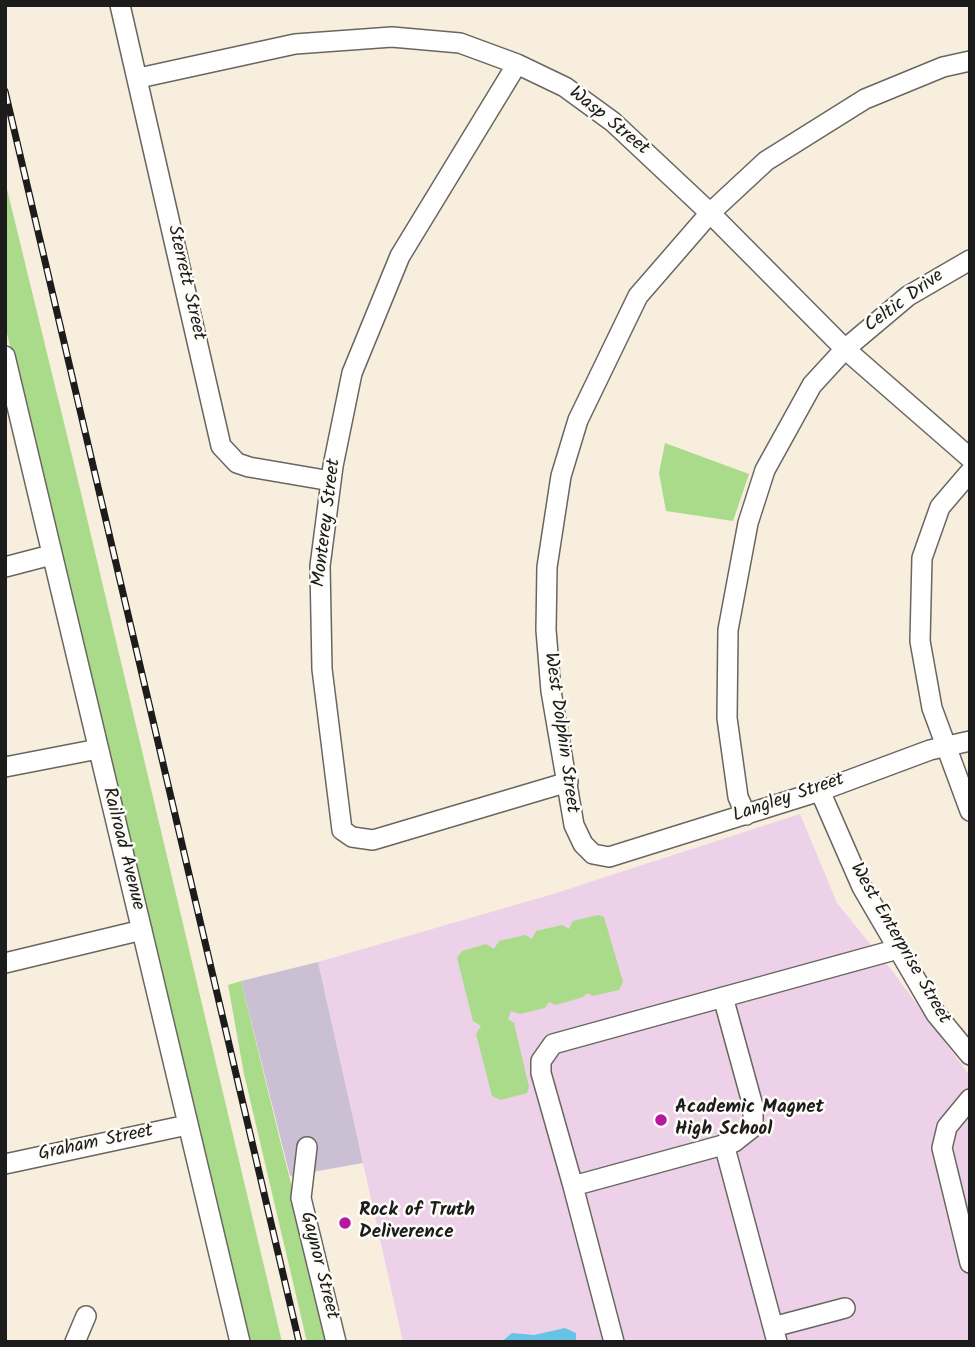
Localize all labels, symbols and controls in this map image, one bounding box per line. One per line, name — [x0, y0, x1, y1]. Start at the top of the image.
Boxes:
street label: Wasp Street — [563, 83, 653, 161]
street label: Sterrett Street — [161, 223, 209, 343]
street label: Celtic Drive — [861, 266, 949, 338]
street label: Monterey Street — [309, 458, 347, 588]
street label: West Dolphin Street — [537, 651, 583, 815]
street label: Langley Street — [730, 769, 848, 829]
street label: Railroad Avenue — [96, 785, 148, 913]
street label: West Enterprise Street — [844, 859, 954, 1029]
place label: Academic Magnet High School — [675, 1098, 824, 1142]
marker: Academic Magnet High School — [653, 1112, 669, 1128]
street label: Graham Street — [36, 1121, 156, 1167]
place label: Rock of Truth Deliverence — [359, 1201, 475, 1245]
street label: Gaynor Street — [294, 1210, 342, 1322]
marker: Rock of Truth Deliverence — [337, 1215, 353, 1231]

